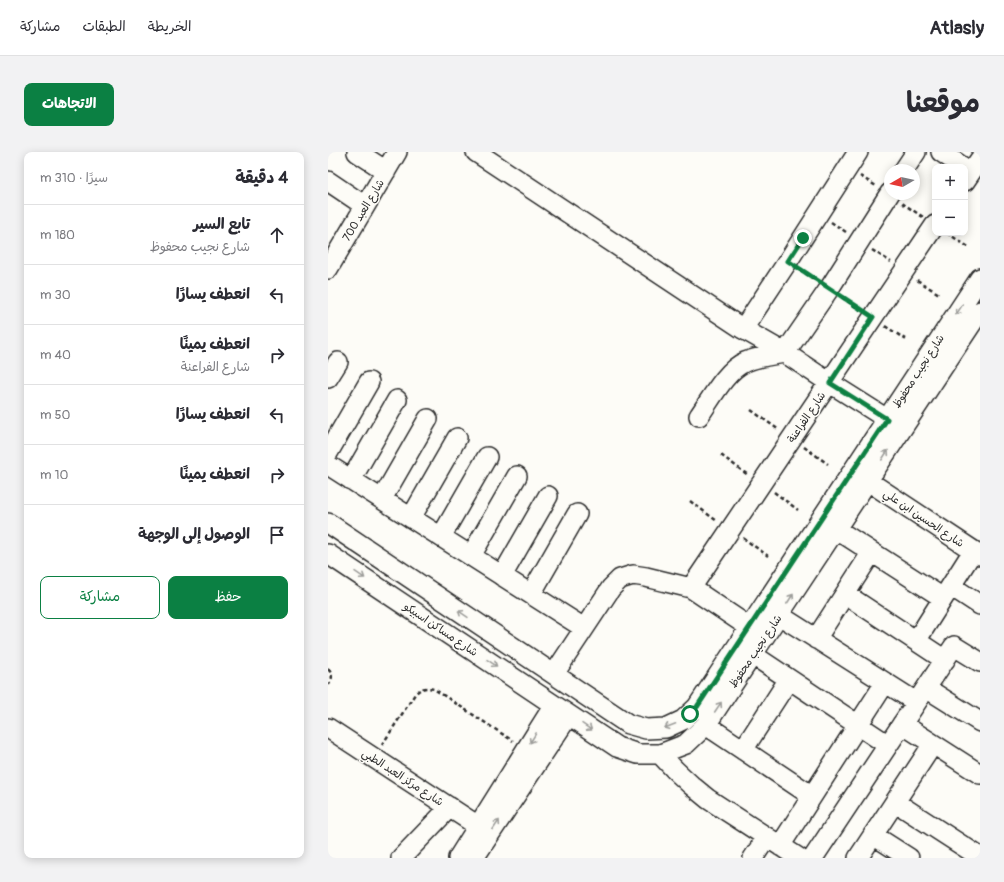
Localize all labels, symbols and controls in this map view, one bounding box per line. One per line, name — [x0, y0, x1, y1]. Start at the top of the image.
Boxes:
text: Atlasly — [930, 16, 984, 40]
text: مشاركة — [20, 18, 60, 35]
text: الطبقات — [82, 18, 126, 35]
text: الخريطة — [148, 18, 191, 35]
button: الاتجاهات — [24, 83, 114, 126]
text: موقعنا — [906, 86, 980, 121]
north arrow — [884, 164, 920, 200]
map controls — [932, 164, 968, 236]
button: + — [932, 164, 968, 200]
text: 4 دقيقة — [235, 167, 288, 188]
text: سيرًا · 310 m — [40, 170, 108, 186]
street label: شارع العبد 700 — [340, 177, 389, 245]
button: − — [932, 200, 968, 236]
text: تابع السير — [193, 215, 250, 234]
icon: ahead — [266, 224, 288, 246]
text: 180 m — [40, 227, 75, 243]
route end — [794, 229, 812, 247]
text: شارع نجيب محفوظ — [150, 239, 250, 255]
icon: left — [266, 284, 288, 306]
text: انعطف يسارًا — [176, 285, 250, 304]
text: 30 m — [40, 287, 71, 303]
one-way arrow — [954, 305, 963, 316]
street label: شارع نجيب محفوظ — [890, 332, 949, 411]
text: انعطف يمينًا — [180, 335, 250, 354]
icon: right — [266, 344, 288, 366]
text: 40 m — [40, 347, 71, 363]
text: شارع الفراعنة — [181, 359, 250, 375]
street label: شارع الفراعنة — [785, 389, 830, 446]
icon: left — [266, 404, 288, 426]
text: انعطف يسارًا — [176, 405, 250, 424]
text: 50 m — [40, 407, 70, 423]
one-way arrow — [881, 450, 889, 461]
icon: right — [266, 464, 288, 486]
text: انعطف يمينًا — [180, 465, 250, 484]
text: 10 m — [40, 467, 68, 483]
street label: شارع الحسين ابن علي — [879, 487, 966, 553]
icon: arrive — [266, 524, 288, 546]
text: الوصول إلى الوجهة — [138, 525, 250, 544]
one-way arrow — [355, 571, 366, 579]
button: مشاركة — [40, 576, 160, 619]
button: حفظ — [168, 576, 288, 619]
one-way arrow — [786, 593, 795, 604]
street label: شارع مساكن اسبيكو — [399, 599, 480, 661]
one-way arrow — [458, 610, 469, 618]
street label: شارع نجيب محفوظ — [726, 612, 786, 691]
one-way arrow — [486, 659, 497, 667]
one-way arrow — [714, 702, 722, 713]
route start — [681, 705, 699, 723]
one-way arrow — [665, 722, 677, 730]
one-way arrow — [581, 723, 592, 731]
one-way arrow — [529, 732, 537, 744]
street label: شارع مركز العبد الطبي — [357, 746, 446, 812]
one-way arrow — [492, 820, 500, 831]

